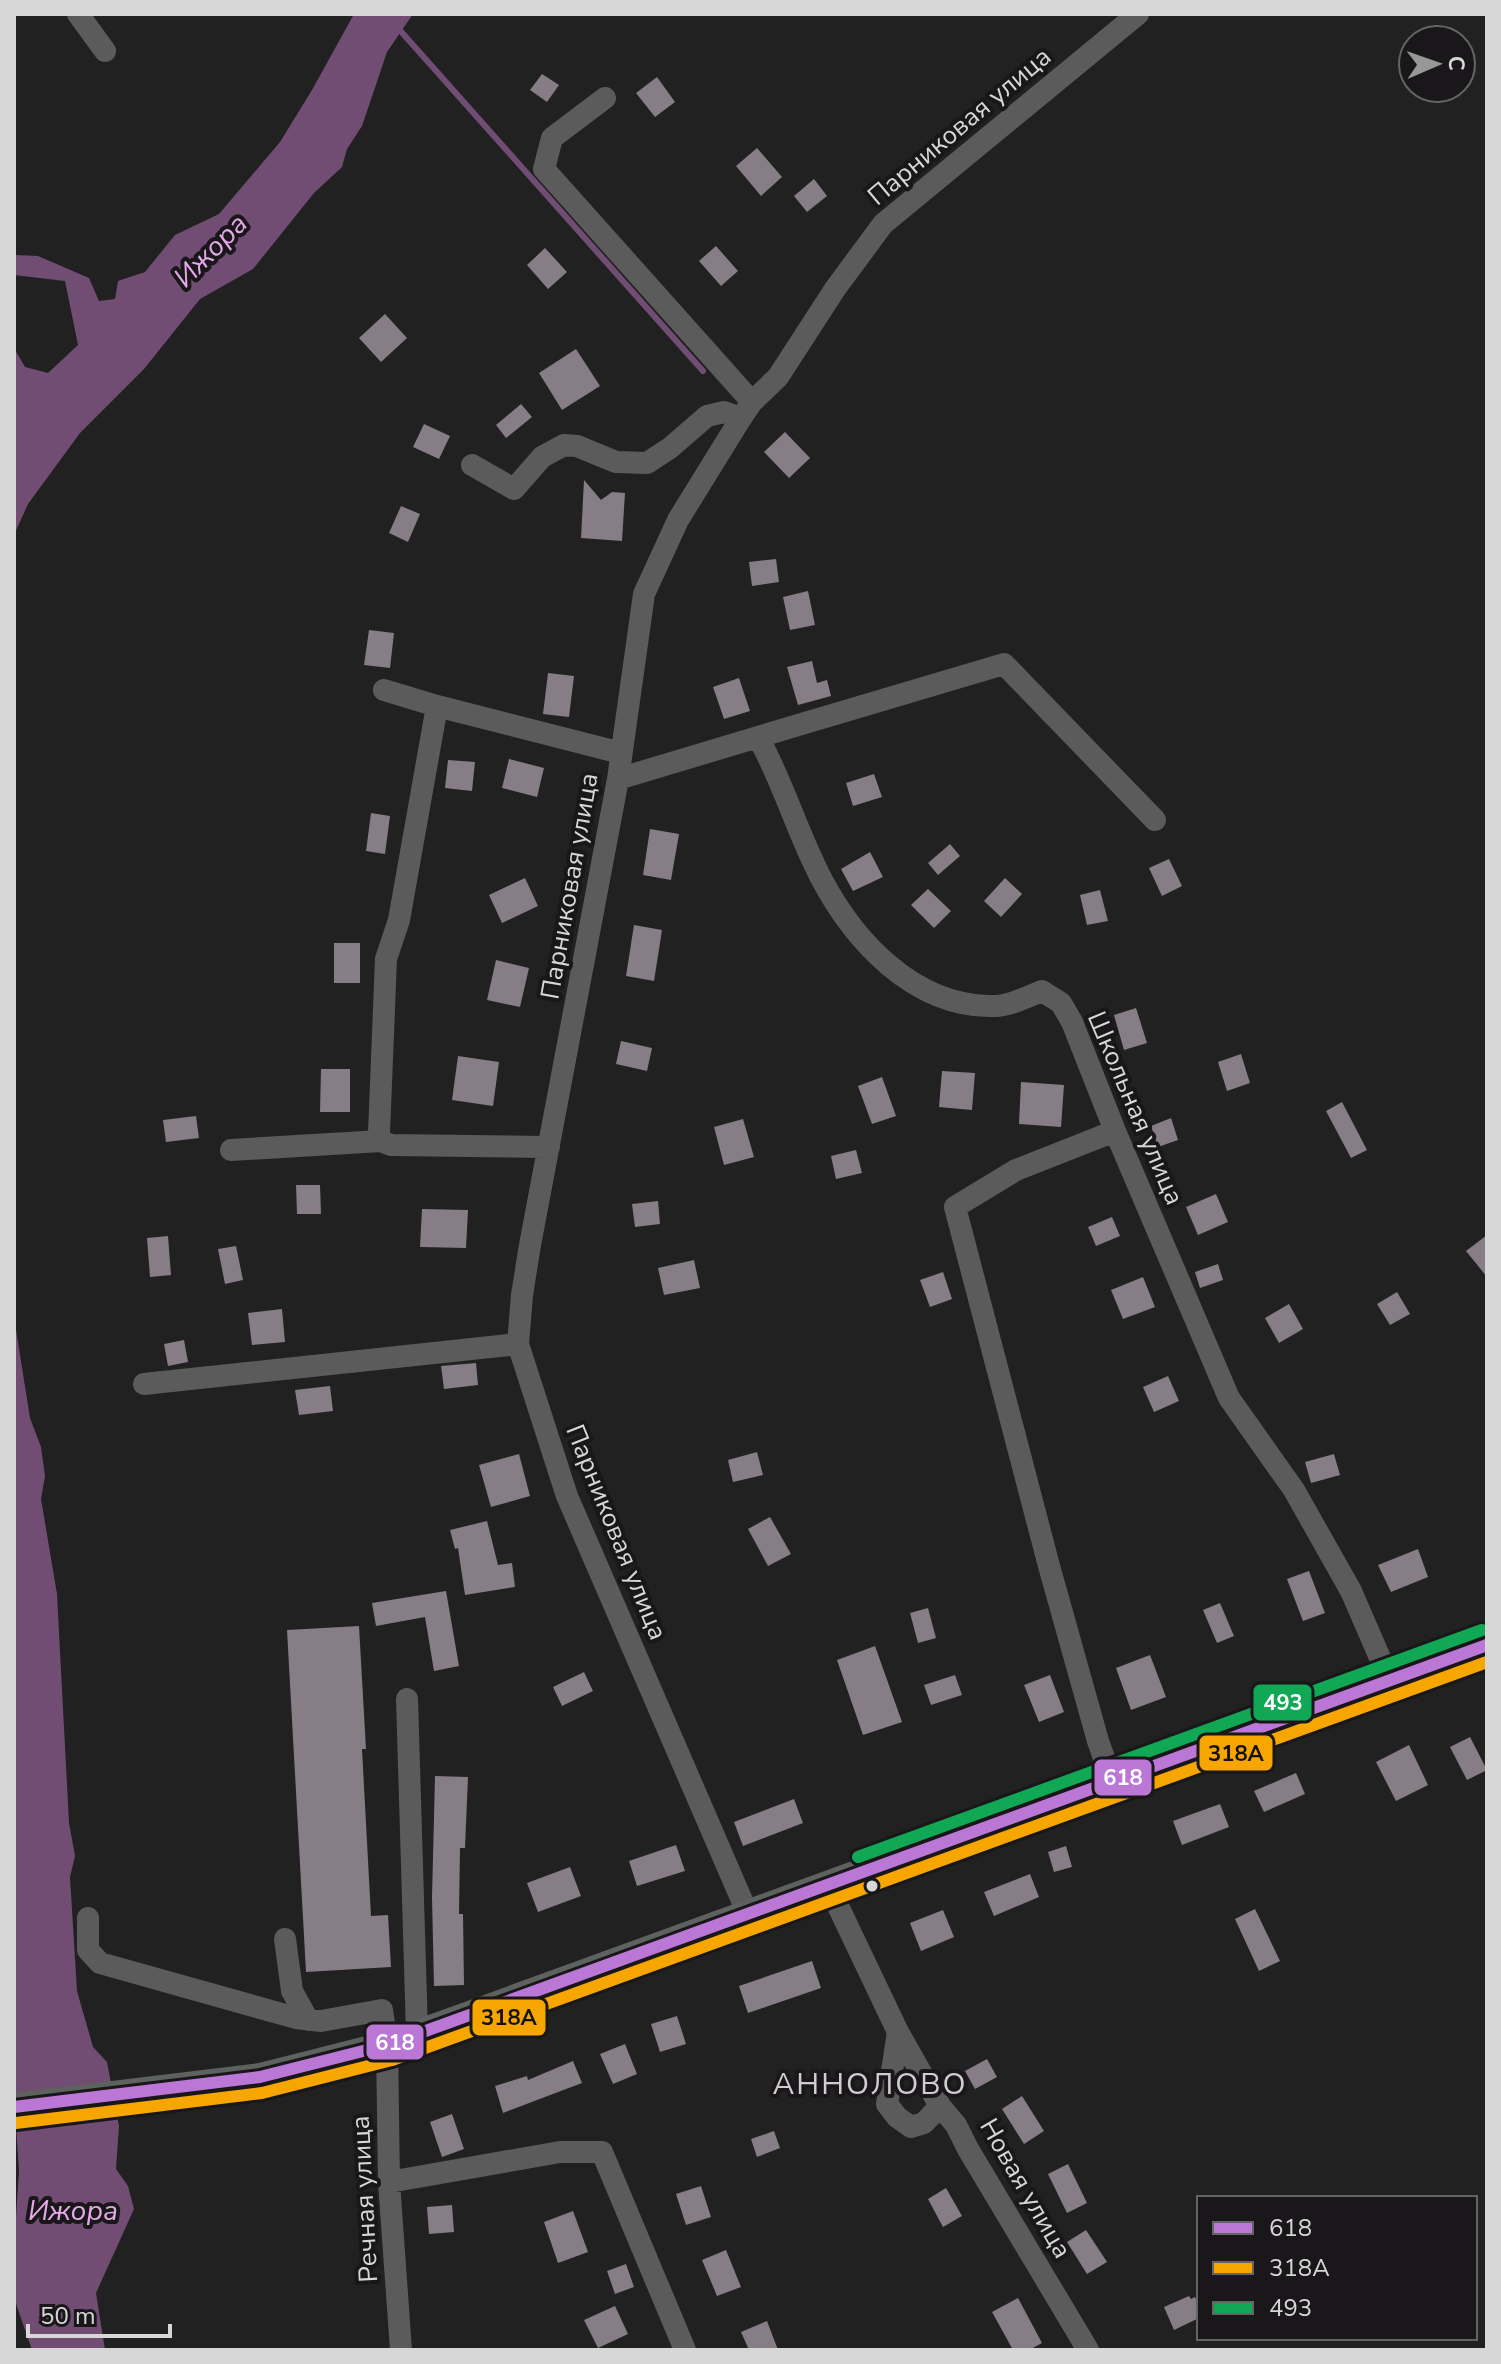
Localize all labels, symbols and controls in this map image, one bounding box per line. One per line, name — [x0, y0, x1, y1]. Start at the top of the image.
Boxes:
north arrow — [1397, 24, 1477, 104]
street label: Парниковая улица — [860, 39, 1058, 214]
text: С — [1441, 55, 1471, 71]
water label: Ижора — [165, 205, 256, 296]
street label: Парниковая улица — [532, 770, 607, 1002]
street label: Школьная улица — [1079, 1006, 1192, 1210]
street label: Парниковая улица — [557, 1419, 676, 1645]
line badge: 493 — [1252, 1683, 1313, 1722]
text: 493 — [1263, 1688, 1303, 1718]
line badge: 318А — [1198, 1734, 1274, 1772]
text: 318А — [1208, 1739, 1265, 1769]
line badge: 618 — [1093, 1758, 1153, 1797]
text: 618 — [1103, 1763, 1143, 1793]
unlabelled marker — [864, 1878, 880, 1894]
line badge: 318А — [471, 1998, 547, 2037]
text: 318А — [481, 2003, 538, 2033]
line badge: 618 — [365, 2023, 425, 2061]
text: 618 — [375, 2028, 415, 2058]
district label: АННОЛОВО — [772, 2064, 968, 2105]
street label: Новая улица — [971, 2112, 1080, 2265]
street label: Речная улица — [343, 2115, 386, 2283]
water label: Ижора — [28, 2192, 118, 2230]
legend — [1197, 2196, 1477, 2340]
text: 618 — [1269, 2212, 1312, 2244]
text: 318А — [1269, 2252, 1330, 2284]
scale bar — [28, 2288, 170, 2338]
text: 493 — [1269, 2292, 1312, 2324]
text: 50 m — [40, 2300, 96, 2332]

